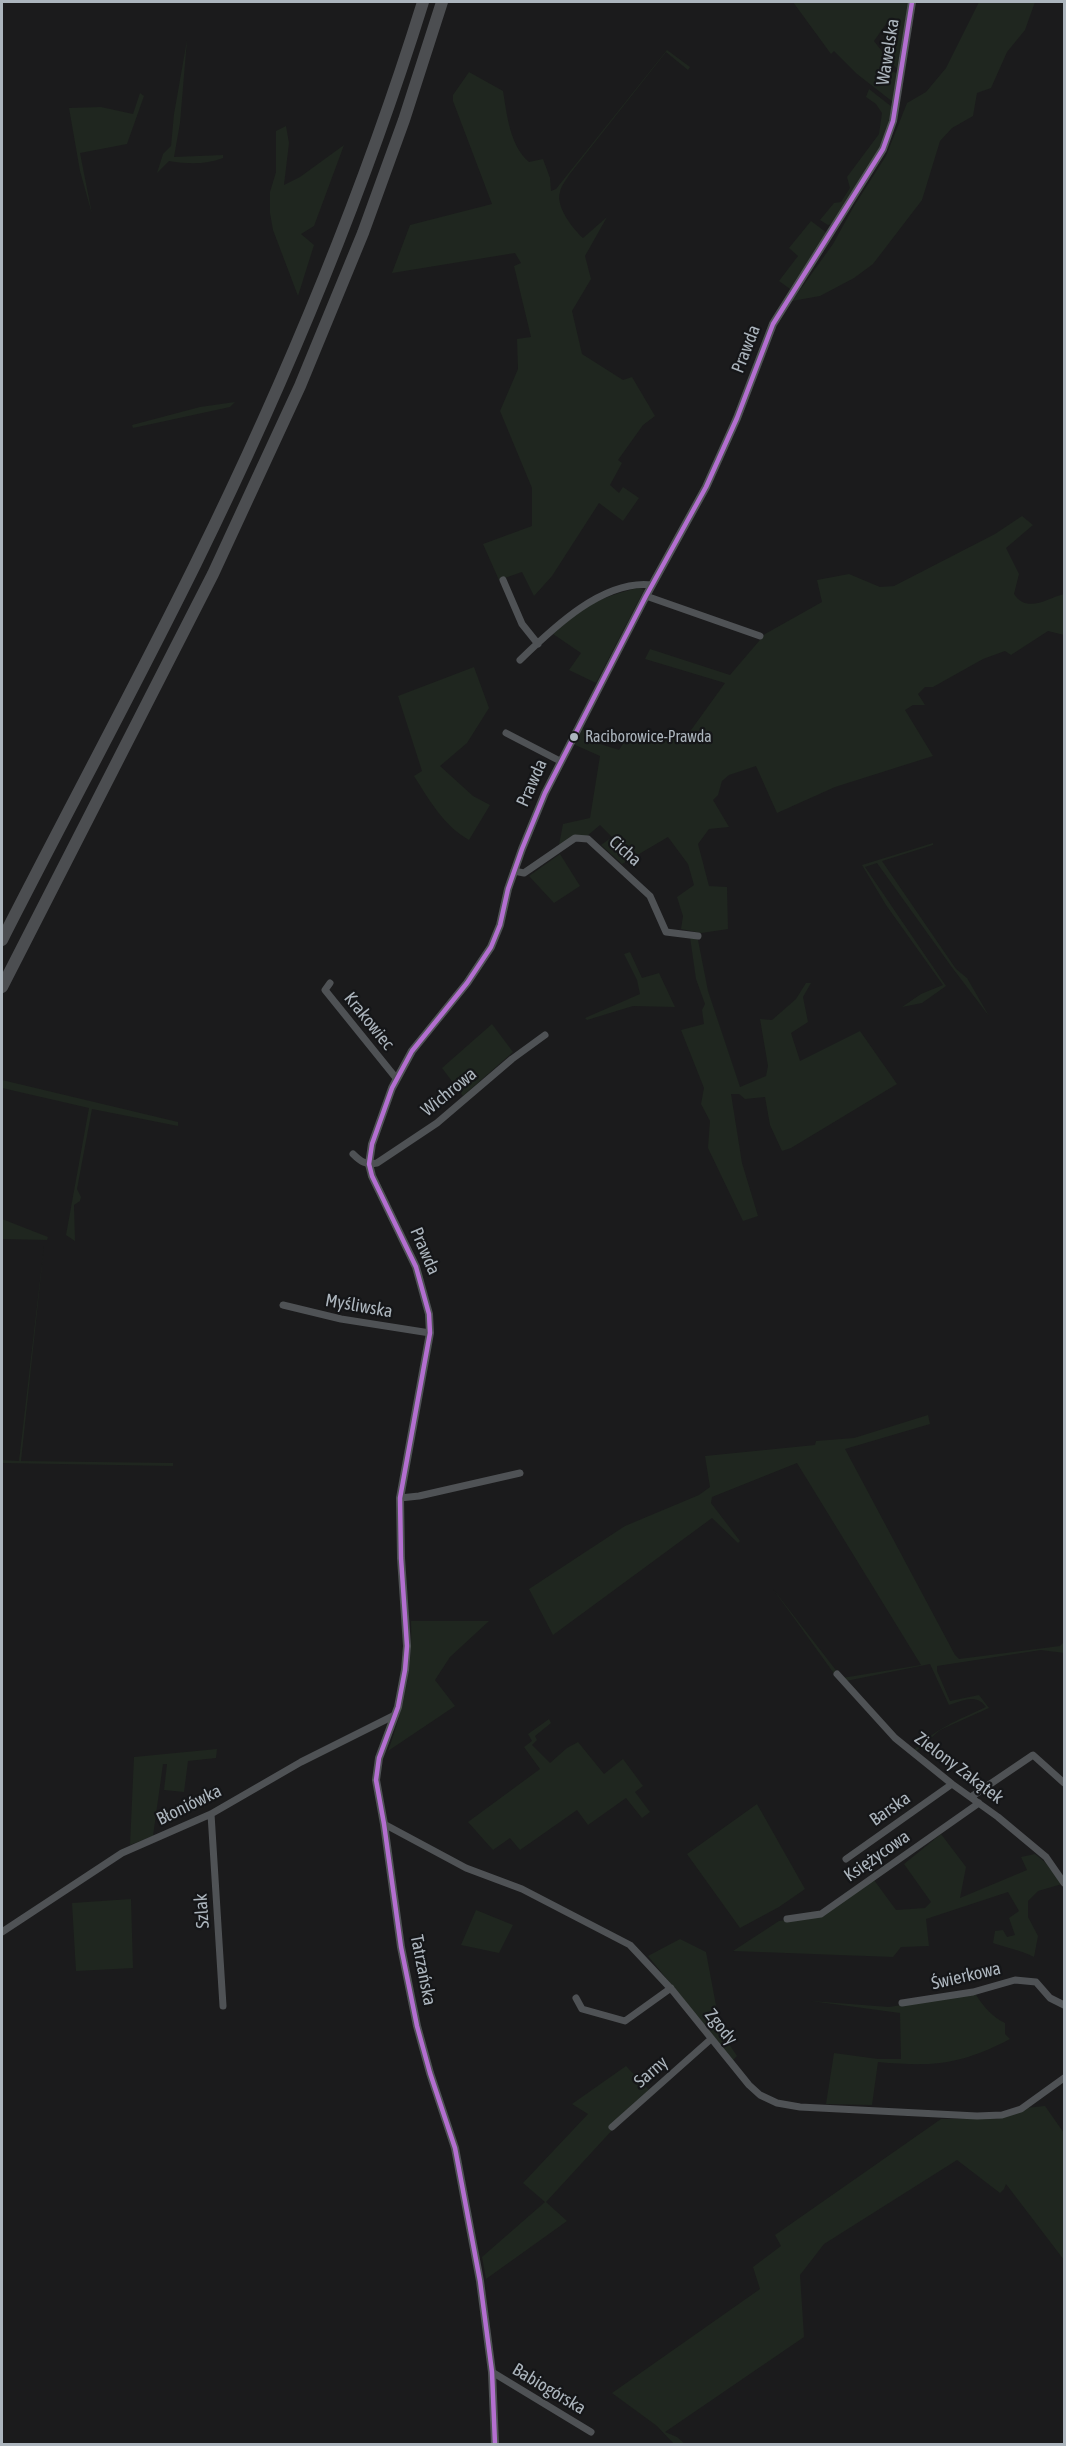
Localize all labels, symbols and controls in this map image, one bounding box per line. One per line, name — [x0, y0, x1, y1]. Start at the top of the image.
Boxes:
street label: Wawelska — [872, 17, 904, 87]
street label: Prawda — [727, 322, 765, 376]
place label: Raciborowice-Prawda — [585, 727, 712, 747]
marker: Raciborowice-Prawda — [568, 731, 580, 743]
street label: Prawda — [512, 756, 552, 810]
street label: Cicha — [604, 831, 646, 871]
street label: Krakowiec — [339, 988, 399, 1054]
street label: Wichrowa — [417, 1063, 481, 1121]
street label: Prawda — [405, 1224, 445, 1278]
street label: Myśliwska — [324, 1289, 394, 1323]
street label: Zielony Zakątek — [910, 1727, 1008, 1809]
street label: Błoniówka — [153, 1780, 225, 1830]
street label: Barska — [865, 1787, 915, 1831]
street label: Księżycowa — [840, 1826, 914, 1886]
street label: Szlak — [190, 1893, 214, 1929]
street label: Tatrzańska — [406, 1933, 440, 2007]
street label: Świerkowa — [929, 1958, 1003, 1994]
street label: Zgody — [700, 2005, 742, 2049]
street label: Sarny — [630, 2052, 672, 2092]
street label: Babiogórska — [508, 2359, 590, 2419]

